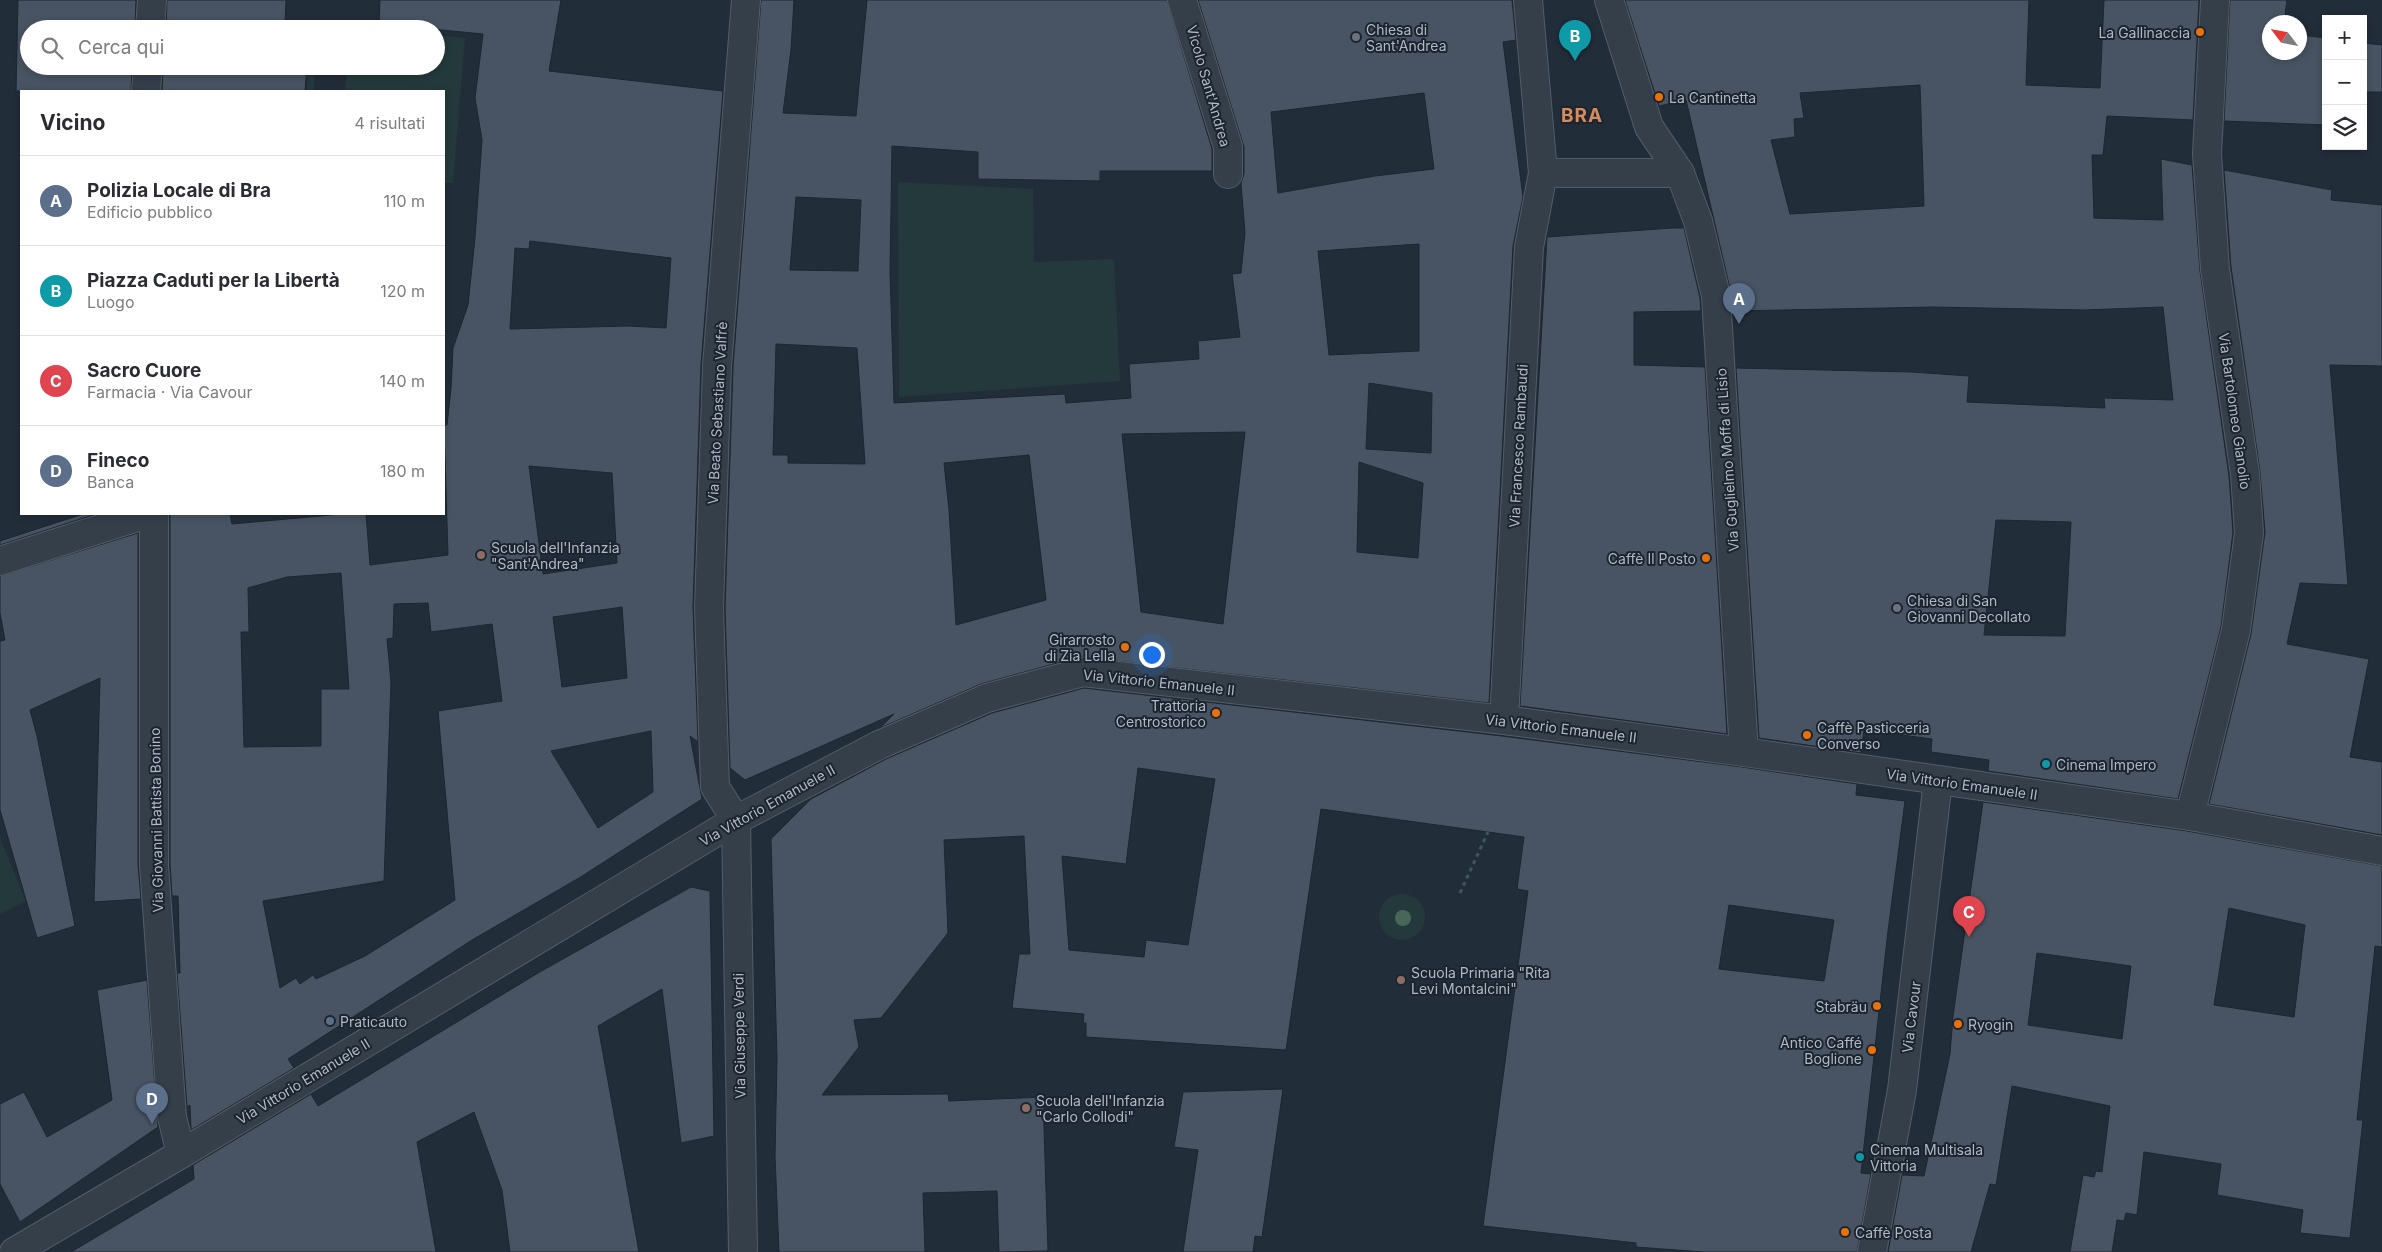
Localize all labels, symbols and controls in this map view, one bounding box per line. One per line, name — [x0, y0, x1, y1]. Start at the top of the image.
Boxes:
north arrow — [2262, 15, 2307, 60]
map controls — [2322, 15, 2367, 150]
button: + — [2322, 15, 2367, 60]
search box — [20, 20, 445, 75]
pin: B — [1559, 20, 1591, 61]
place label: Chiesa di Sant'Andrea — [1366, 21, 1447, 54]
street label: Vicolo Sant'Andrea — [1184, 23, 1234, 149]
place label: La Gallinaccia — [2098, 24, 2190, 41]
marker: La Gallinaccia — [2194, 26, 2206, 38]
marker: Chiesa di Sant'Andrea — [1350, 31, 1362, 43]
icon: search — [38, 34, 66, 62]
text: Cerca qui — [78, 36, 164, 59]
button: − — [2322, 60, 2367, 105]
place label: La Cantinetta — [1669, 89, 1756, 106]
marker: La Cantinetta — [1653, 91, 1665, 103]
district label: BRA — [1561, 104, 1603, 127]
button: layers — [2322, 105, 2367, 150]
text: Vicino — [40, 110, 105, 135]
text: 4 risultati — [355, 113, 425, 133]
text: Polizia Locale di Bra — [87, 179, 271, 202]
text: A — [50, 191, 62, 211]
text: 110 m — [383, 191, 425, 211]
text: Edificio pubblico — [87, 202, 213, 222]
text: Piazza Caduti per la Libertà — [87, 269, 340, 292]
text: B — [51, 281, 61, 301]
text: 120 m — [380, 281, 425, 301]
pin: A — [1723, 283, 1755, 324]
text: Luogo — [87, 292, 135, 312]
street label: Via Beato Sebastiano Valfrè — [704, 321, 730, 505]
street label: Via Bartolomeo Gianolio — [2216, 331, 2254, 491]
text: Sacro Cuore — [87, 359, 201, 382]
street label: Via Francesco Rambaudi — [1505, 364, 1531, 528]
street label: Via Guglielmo Moffa di Lisio — [1712, 368, 1742, 552]
text: C — [50, 371, 62, 391]
text: 140 m — [380, 371, 425, 391]
text: Farmacia · Via Cavour — [87, 382, 253, 402]
text: Fineco — [87, 449, 149, 472]
text: D — [50, 461, 62, 481]
text: 180 m — [380, 461, 425, 481]
text: Banca — [87, 472, 134, 492]
place label: Scuola dell'Infanzia "Sant'Andrea" — [491, 539, 620, 572]
marker: Scuola dell'Infanzia "Sant'Andrea" — [475, 549, 487, 561]
place label: Caffè Il Posto — [1608, 550, 1696, 567]
marker: Caffè Il Posto — [1700, 552, 1712, 564]
place label: Chiesa di San Giovanni Decollato — [1907, 592, 2031, 625]
marker: Chiesa di San Giovanni Decollato — [1891, 602, 1903, 614]
place label: Girarrosto di Zia Lella — [1044, 631, 1115, 664]
marker: Girarrosto di Zia Lella — [1119, 641, 1131, 653]
your location — [1139, 642, 1165, 668]
street label: Via Vittorio Emanuele II — [1082, 666, 1236, 698]
place label: Trattoria Centrostorico — [1116, 697, 1206, 730]
marker: Trattoria Centrostorico — [1210, 707, 1222, 719]
street label: Via Vittorio Emanuele II — [1484, 710, 1638, 746]
place label: Caffè Pasticceria Converso — [1817, 719, 1930, 752]
street label: Via Giovanni Battista Bonino — [146, 727, 166, 913]
marker: Caffè Pasticceria Converso — [1801, 729, 1813, 741]
place label: Cinema Impero — [2056, 756, 2156, 773]
marker: Cinema Impero — [2040, 758, 2052, 770]
street label: Via Vittorio Emanuele II — [696, 761, 838, 849]
street label: Via Vittorio Emanuele II — [1885, 765, 2039, 803]
pin: C — [1953, 896, 1985, 937]
place label: Scuola Primaria "Rita Levi Montalcini" — [1411, 964, 1550, 997]
street label: Via Giuseppe Verdi — [729, 973, 749, 1099]
marker: Scuola Primaria "Rita Levi Montalcini" — [1395, 974, 1407, 986]
street label: Via Cavour — [1898, 980, 1924, 1054]
place label: Stabräu — [1816, 998, 1867, 1015]
marker: Stabräu — [1871, 1000, 1883, 1012]
place label: Praticauto — [340, 1013, 407, 1030]
marker: Praticauto — [324, 1015, 336, 1027]
place label: Ryogin — [1968, 1016, 2013, 1033]
marker: Ryogin — [1952, 1018, 1964, 1030]
street label: Via Vittorio Emanuele II — [233, 1034, 373, 1128]
place label: Antico Caffé Boglione — [1780, 1034, 1862, 1067]
marker: Antico Caffé Boglione — [1866, 1044, 1878, 1056]
pin: D — [136, 1083, 168, 1124]
place label: Scuola dell'Infanzia "Carlo Collodi" — [1036, 1092, 1165, 1125]
marker: Scuola dell'Infanzia "Carlo Collodi" — [1020, 1102, 1032, 1114]
place label: Cinema Multisala Vittoria — [1870, 1141, 1983, 1174]
marker: Cinema Multisala Vittoria — [1854, 1151, 1866, 1163]
place label: Caffè Posta — [1855, 1224, 1932, 1241]
marker: Caffè Posta — [1839, 1226, 1851, 1238]

